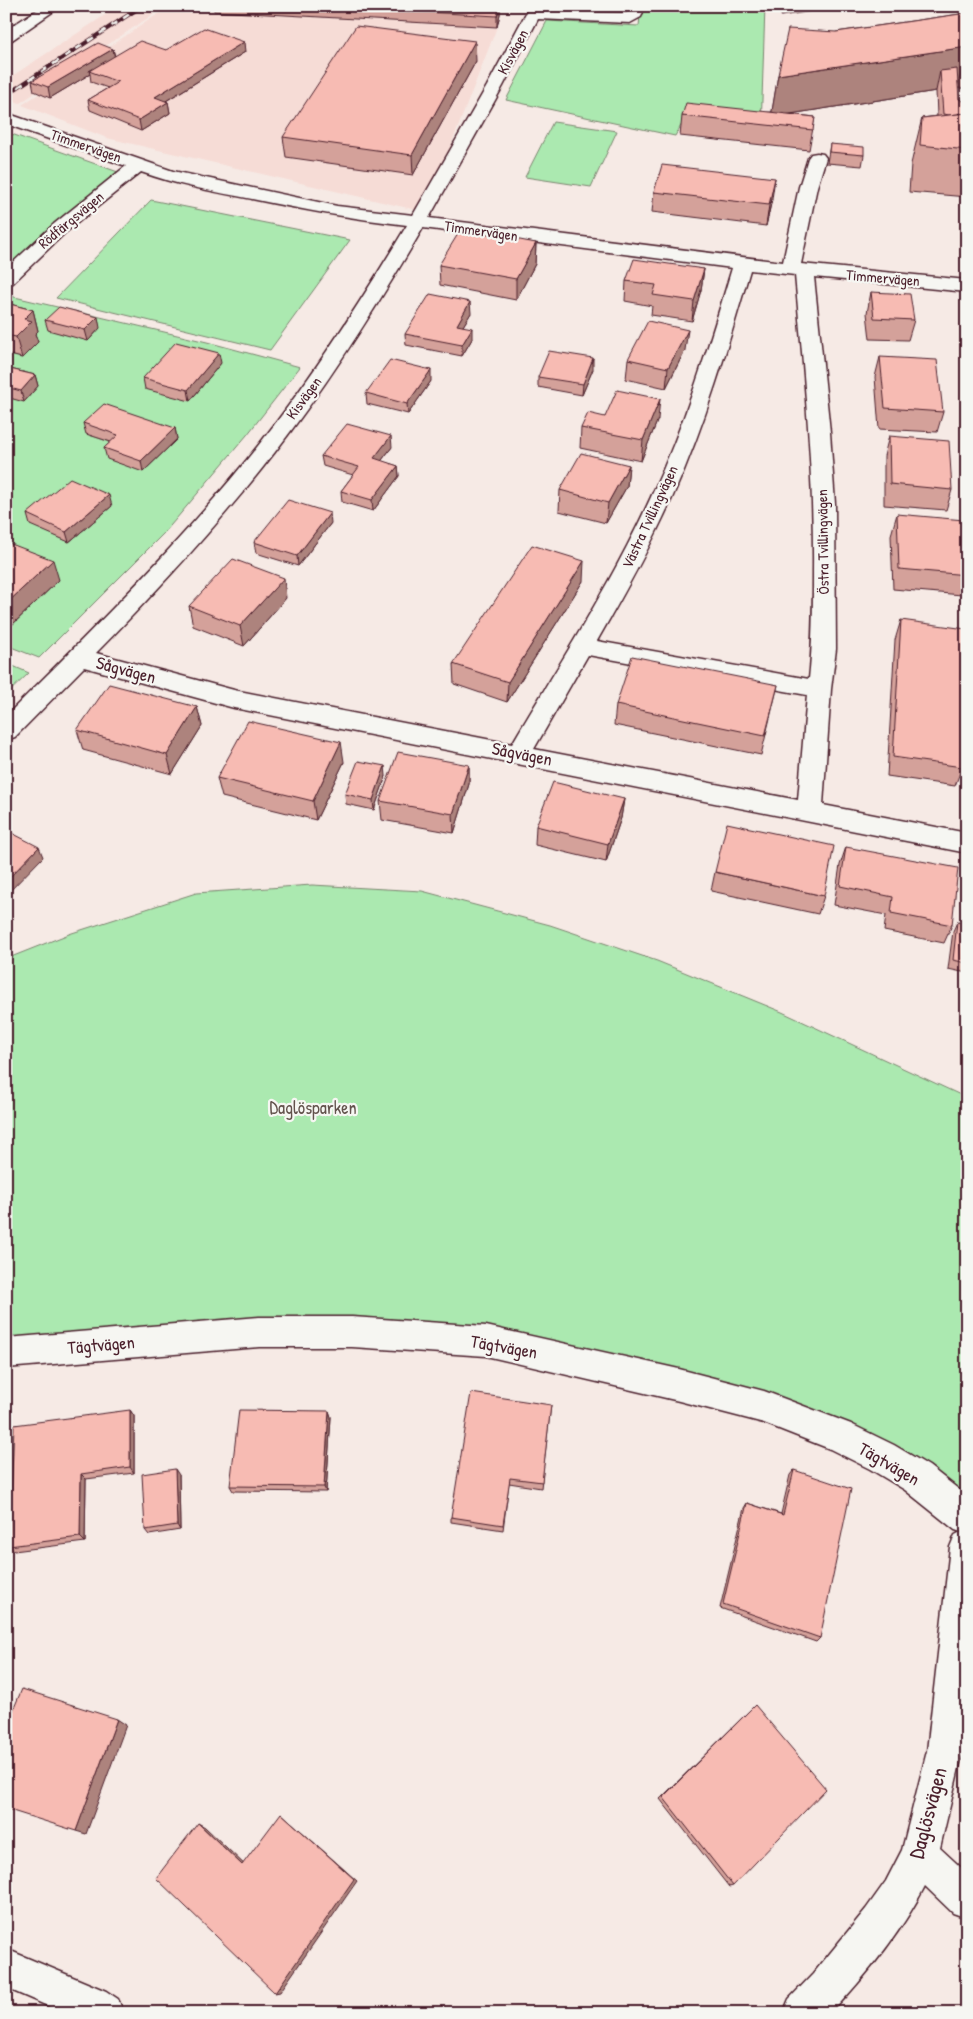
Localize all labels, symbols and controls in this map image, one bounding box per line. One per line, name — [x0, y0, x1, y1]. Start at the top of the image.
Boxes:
street label: Kisvägen — [492, 25, 533, 78]
street label: Timmervägen — [48, 124, 125, 168]
street label: Rödfärgsvägen — [33, 186, 108, 253]
street label: Timmervägen — [443, 215, 519, 246]
street label: Timmervägen — [845, 264, 921, 291]
street label: Kisvägen — [281, 372, 326, 423]
street label: Västra Tvillingvägen — [617, 462, 683, 572]
street label: Östra Tvillingvägen — [811, 489, 834, 595]
street label: Sågvägen — [93, 650, 159, 689]
street label: Sågvägen — [490, 735, 554, 772]
park label: Daglösparken — [269, 1095, 357, 1120]
street label: Tägtvägen — [469, 1328, 539, 1365]
street label: Tägtvägen — [66, 1329, 136, 1360]
street label: Tägtvägen — [854, 1436, 925, 1491]
street label: Daglösvägen — [901, 1764, 954, 1862]

